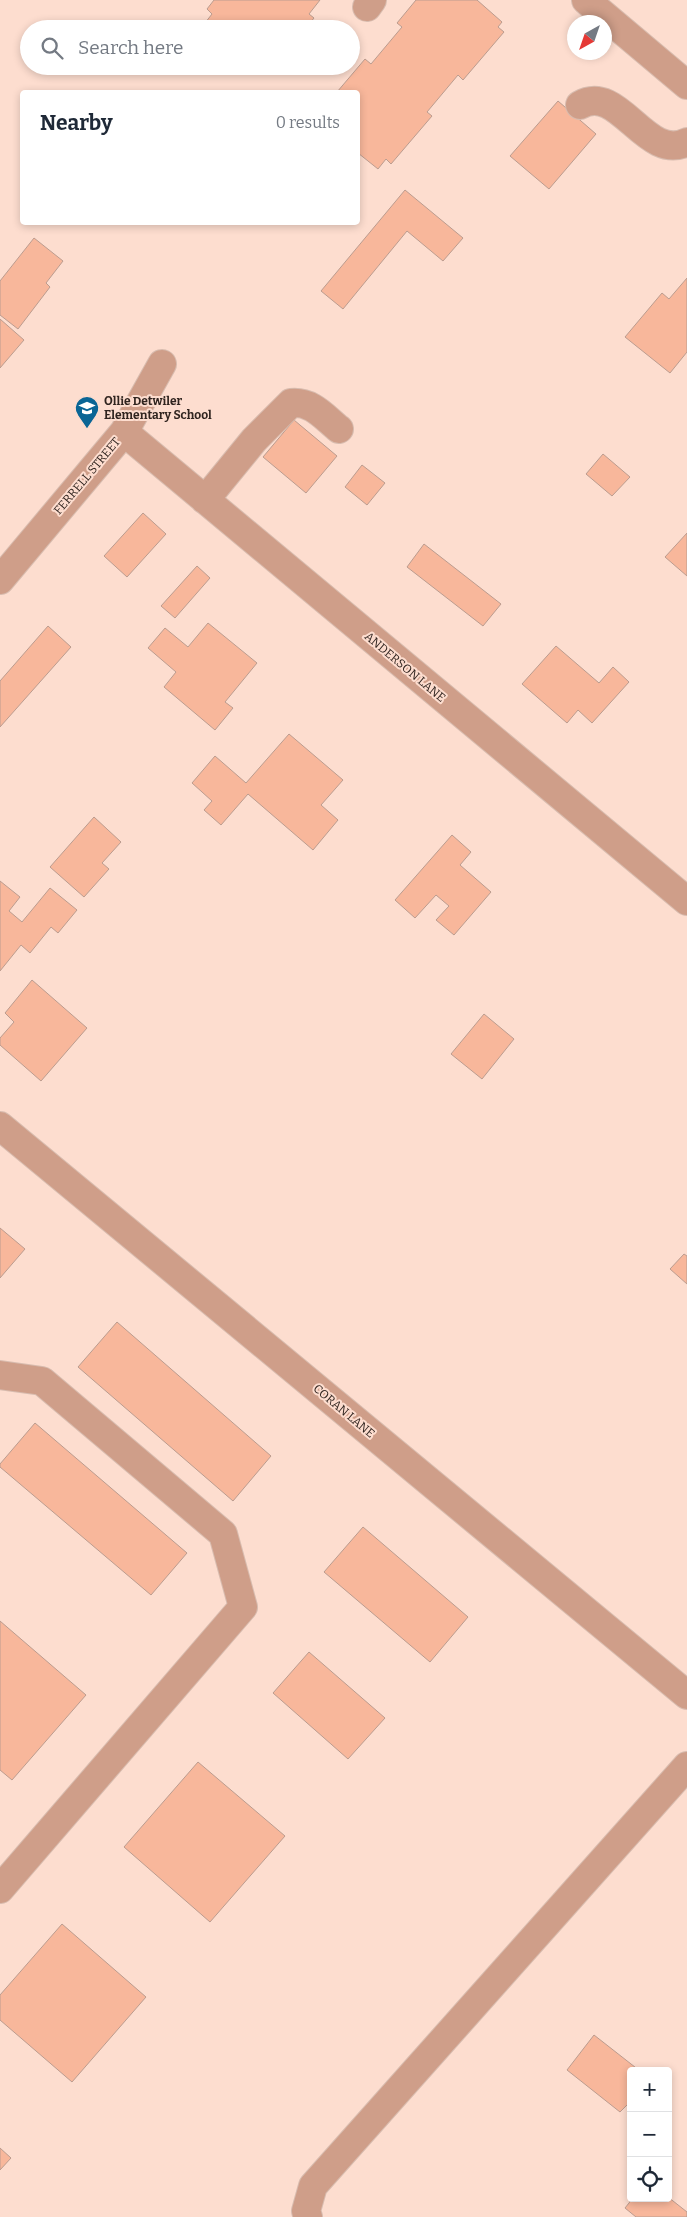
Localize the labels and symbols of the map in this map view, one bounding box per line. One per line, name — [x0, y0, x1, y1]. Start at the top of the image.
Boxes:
north arrow — [567, 15, 612, 60]
place label: Ollie Detwiler Elementary School — [104, 394, 212, 422]
school or university icon: Ollie Detwiler Elementary School — [74, 395, 100, 429]
street label: FERRELL STREET — [51, 435, 123, 517]
street label: ANDERSON LANE — [362, 629, 448, 705]
street label: CORAN LANE — [310, 1381, 378, 1441]

